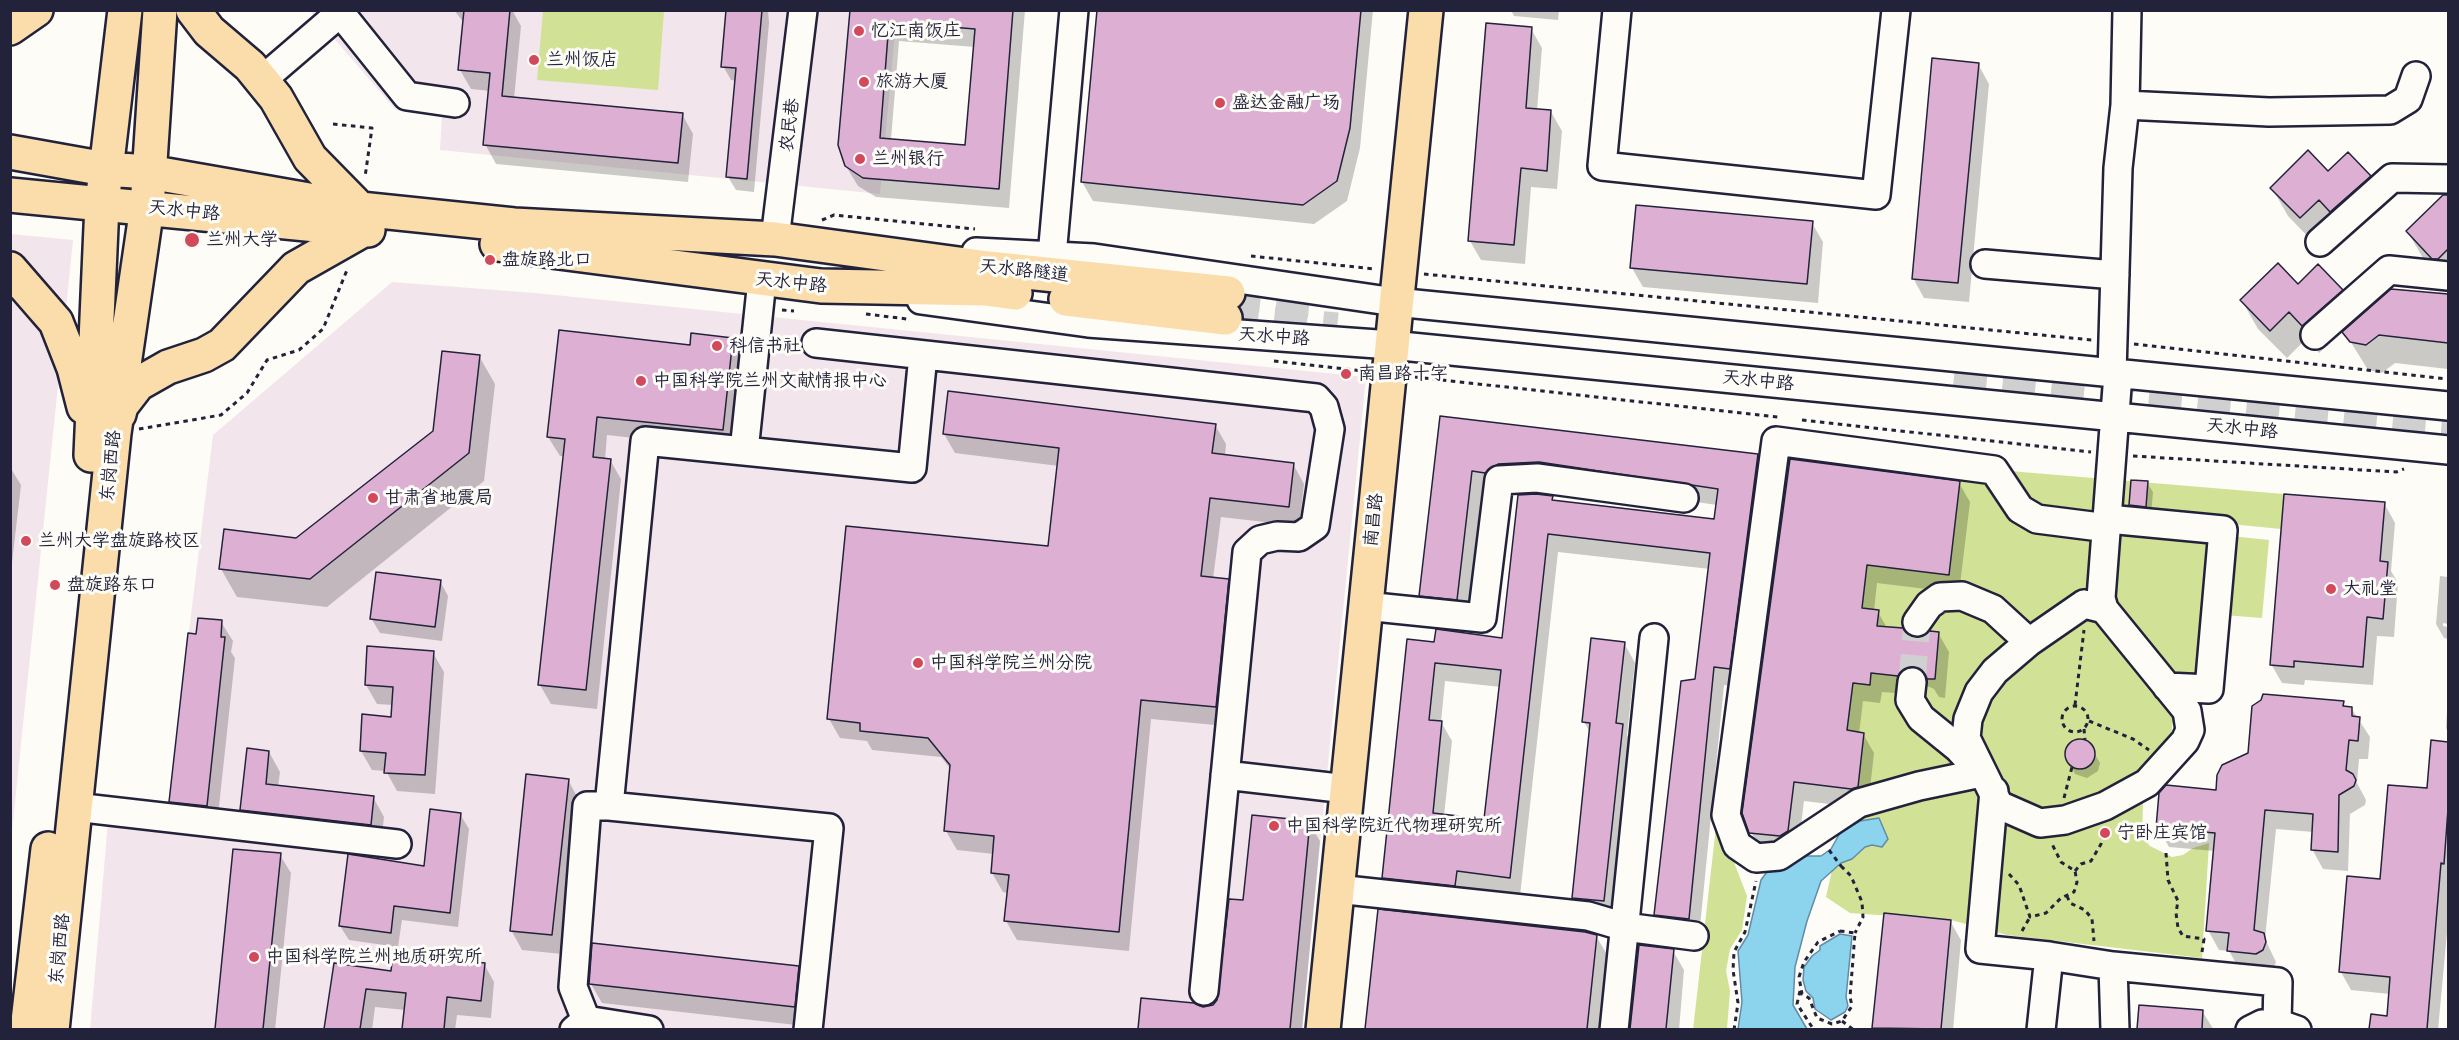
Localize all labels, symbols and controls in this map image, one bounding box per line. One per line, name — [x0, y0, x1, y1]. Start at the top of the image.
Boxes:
place label: 忆江南饭庄 — [871, 20, 961, 42]
marker: 忆江南饭庄 — [852, 24, 866, 38]
place label: 兰州饭店 — [546, 49, 618, 71]
marker: 兰州饭店 — [527, 53, 541, 67]
place label: 旅游大厦 — [876, 71, 948, 93]
marker: 旅游大厦 — [857, 75, 871, 89]
place label: 盛达金融广场 — [1232, 92, 1340, 114]
marker: 盛达金融广场 — [1213, 96, 1227, 110]
street label: 农民巷 — [776, 97, 804, 153]
place label: 兰州银行 — [872, 148, 944, 170]
marker: 兰州银行 — [853, 152, 867, 166]
street label: 天水中路 — [147, 196, 221, 226]
place label: 兰州大学 — [206, 229, 278, 251]
marker: 兰州大学 — [183, 231, 201, 249]
place label: 盘旋路北口 — [502, 249, 592, 271]
marker: 盘旋路北口 — [483, 253, 497, 267]
street label: 天水路隧道 — [978, 256, 1070, 286]
street label: 天水中路 — [754, 268, 828, 298]
street label: 天水中路 — [1237, 324, 1311, 350]
place label: 科信书社 — [729, 335, 801, 357]
marker: 科信书社 — [710, 339, 724, 353]
place label: 南昌路十字 — [1358, 363, 1448, 385]
street label: 天水中路 — [1721, 366, 1795, 396]
marker: 南昌路十字 — [1339, 367, 1353, 381]
place label: 中国科学院兰州文献情报中心 — [653, 370, 887, 392]
marker: 中国科学院兰州文献情报中心 — [634, 374, 648, 388]
street label: 天水中路 — [2205, 414, 2279, 444]
street label: 东岗西路 — [96, 429, 126, 503]
place label: 甘肃省地震局 — [385, 487, 493, 509]
marker: 甘肃省地震局 — [366, 491, 380, 505]
street label: 南昌路 — [1360, 492, 1388, 548]
place label: 兰州大学盘旋路校区 — [38, 530, 200, 552]
marker: 兰州大学盘旋路校区 — [19, 534, 33, 548]
place label: 盘旋路东口 — [67, 574, 157, 596]
marker: 盘旋路东口 — [48, 578, 62, 592]
place label: 大礼堂 — [2343, 578, 2397, 600]
marker: 大礼堂 — [2324, 582, 2338, 596]
place label: 中国科学院兰州分院 — [930, 652, 1092, 674]
marker: 中国科学院兰州分院 — [911, 656, 925, 670]
place label: 中国科学院近代物理研究所 — [1286, 815, 1502, 837]
marker: 中国科学院近代物理研究所 — [1267, 819, 1281, 833]
place label: 宁卧庄宾馆 — [2117, 822, 2207, 844]
marker: 宁卧庄宾馆 — [2098, 826, 2112, 840]
street label: 东岗西路 — [45, 912, 75, 986]
place label: 中国科学院兰州地质研究所 — [266, 946, 482, 968]
marker: 中国科学院兰州地质研究所 — [247, 950, 261, 964]

